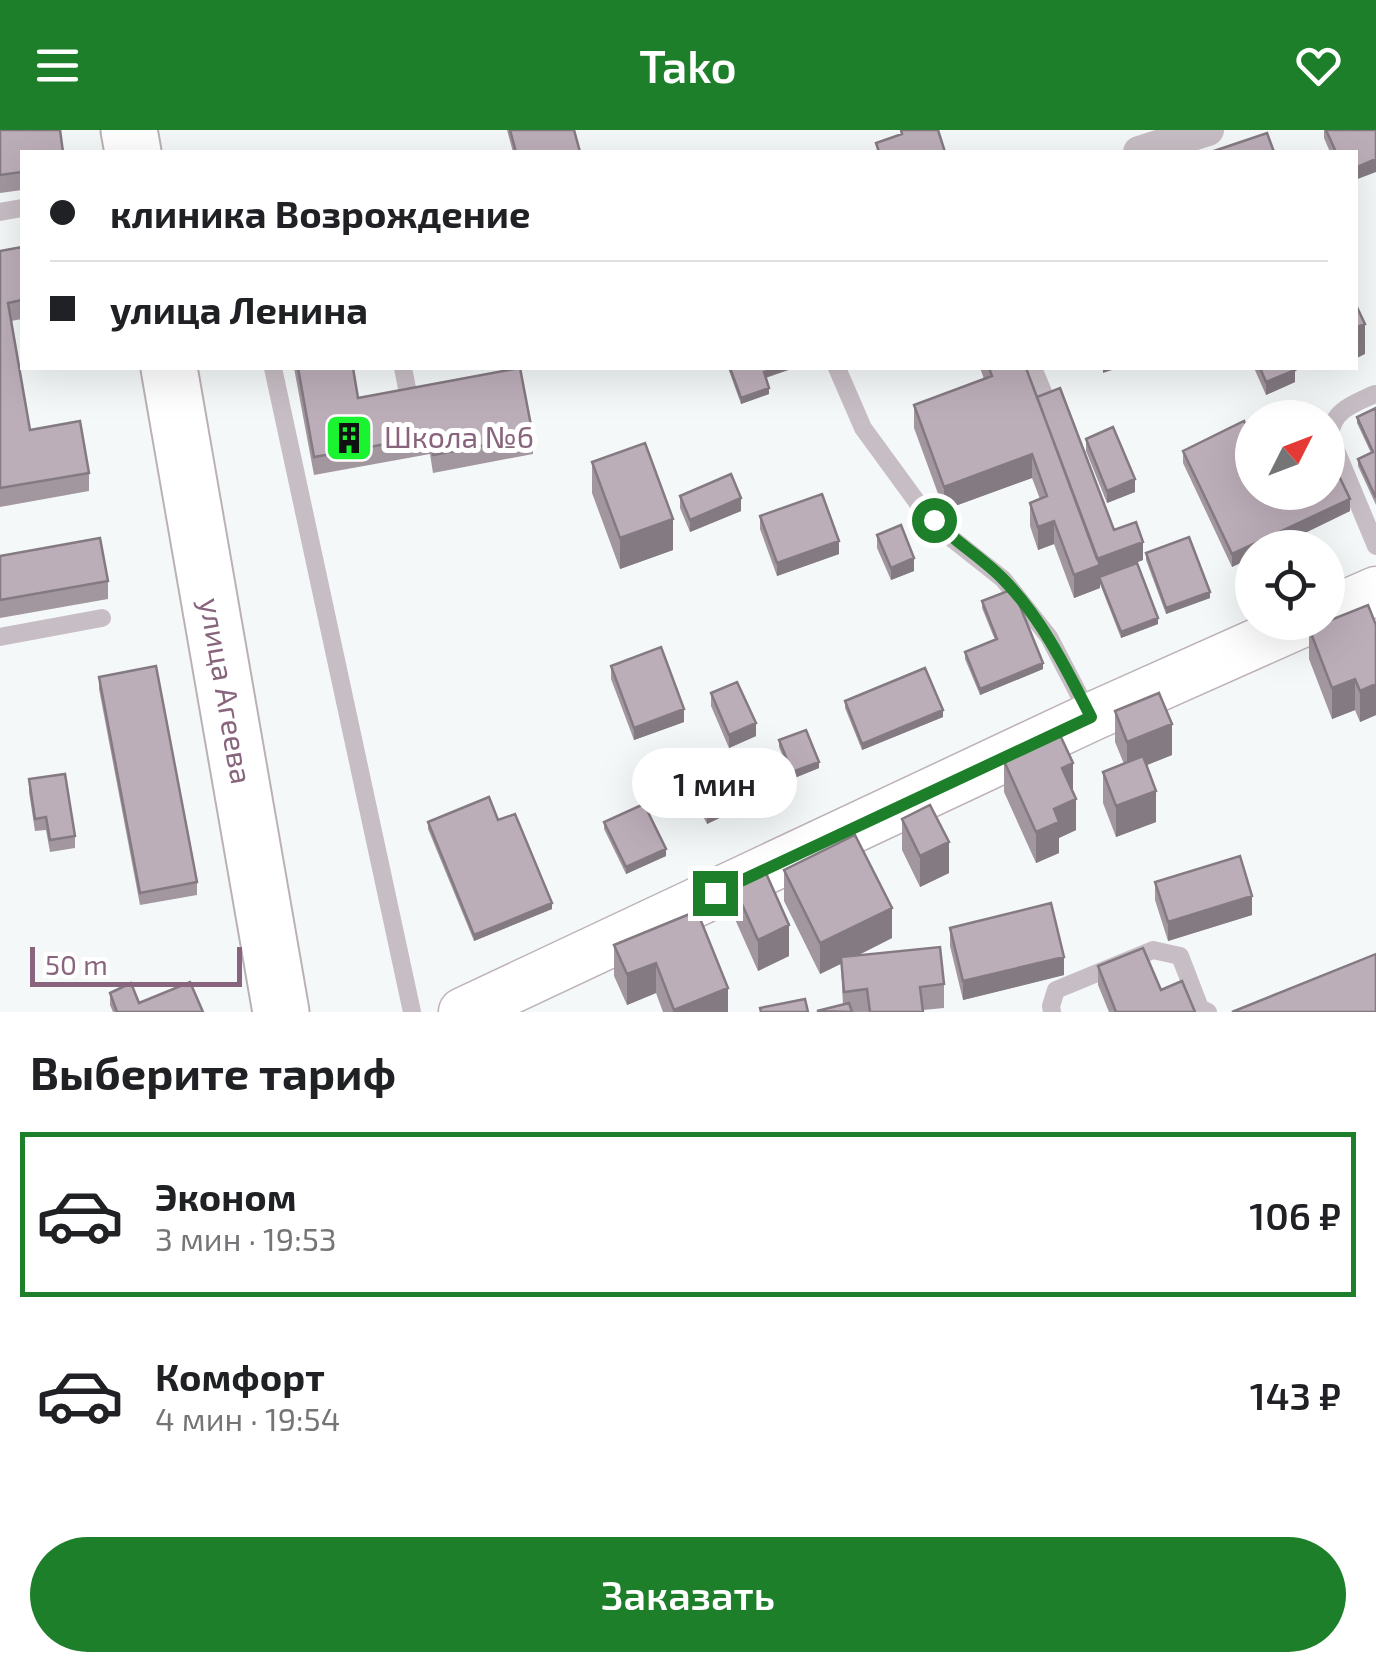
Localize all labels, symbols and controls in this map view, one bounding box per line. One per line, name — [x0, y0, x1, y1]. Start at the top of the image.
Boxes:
icon: menu — [30, 38, 85, 93]
text: Tako — [639, 38, 737, 92]
icon: heart — [1291, 38, 1346, 93]
text: клиника Возрождение — [110, 190, 530, 236]
text: улица Ленина — [110, 286, 368, 332]
north arrow — [1235, 400, 1345, 510]
map controls — [1235, 400, 1345, 640]
building icon: Школа №6 — [323, 412, 375, 464]
place label: Школа №6 — [384, 418, 534, 454]
route start — [912, 498, 957, 543]
button: locate — [1235, 530, 1345, 640]
street label: улица Агеева — [192, 595, 261, 787]
callout: 1 мин — [632, 748, 798, 818]
text: 1 мин — [673, 764, 756, 802]
route end — [693, 871, 738, 916]
scale bar — [30, 942, 242, 986]
text: 50 m — [45, 947, 108, 981]
text: Выберите тариф — [30, 1045, 396, 1099]
icon: car — [35, 1170, 125, 1260]
text: Эконом — [155, 1173, 297, 1219]
text: 106 ₽ — [1249, 1192, 1341, 1238]
text: 3 мин · 19:53 — [155, 1219, 337, 1257]
icon: car — [35, 1350, 125, 1440]
text: Комфорт — [155, 1353, 325, 1399]
text: 143 ₽ — [1250, 1372, 1341, 1418]
text: 4 мин · 19:54 — [155, 1399, 340, 1437]
button: Заказать — [30, 1537, 1346, 1652]

